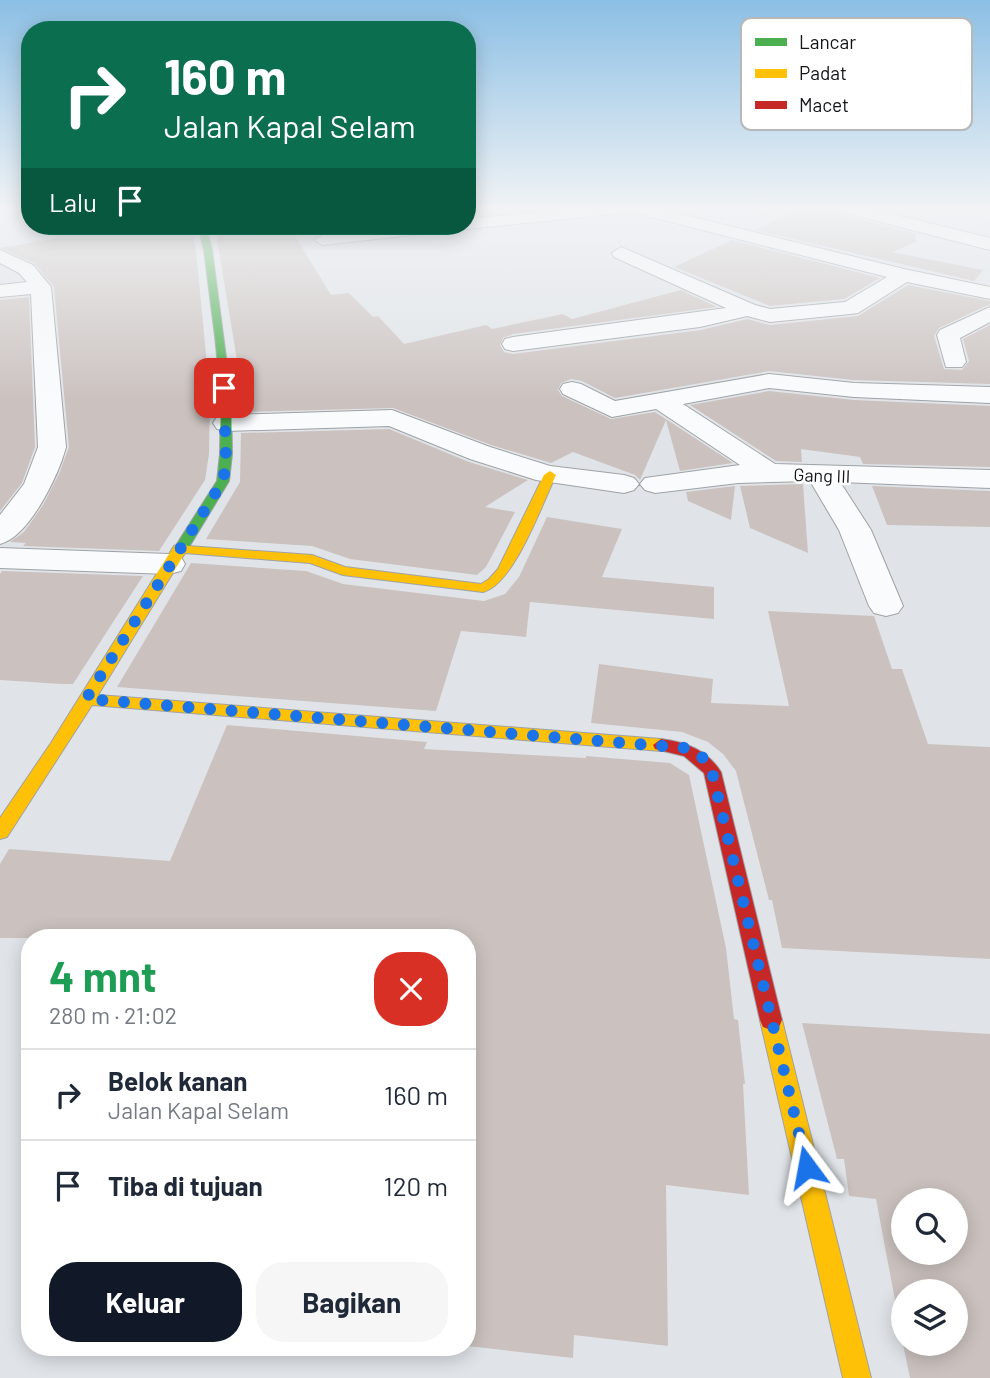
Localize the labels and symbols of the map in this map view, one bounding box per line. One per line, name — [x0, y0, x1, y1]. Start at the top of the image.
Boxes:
legend — [741, 18, 972, 130]
text: Lancar — [799, 30, 856, 53]
text: Padat — [799, 61, 847, 84]
text: Macet — [799, 93, 849, 116]
pin — [194, 358, 254, 418]
street label: Gang III — [793, 463, 851, 487]
position arrow — [770, 1130, 844, 1204]

